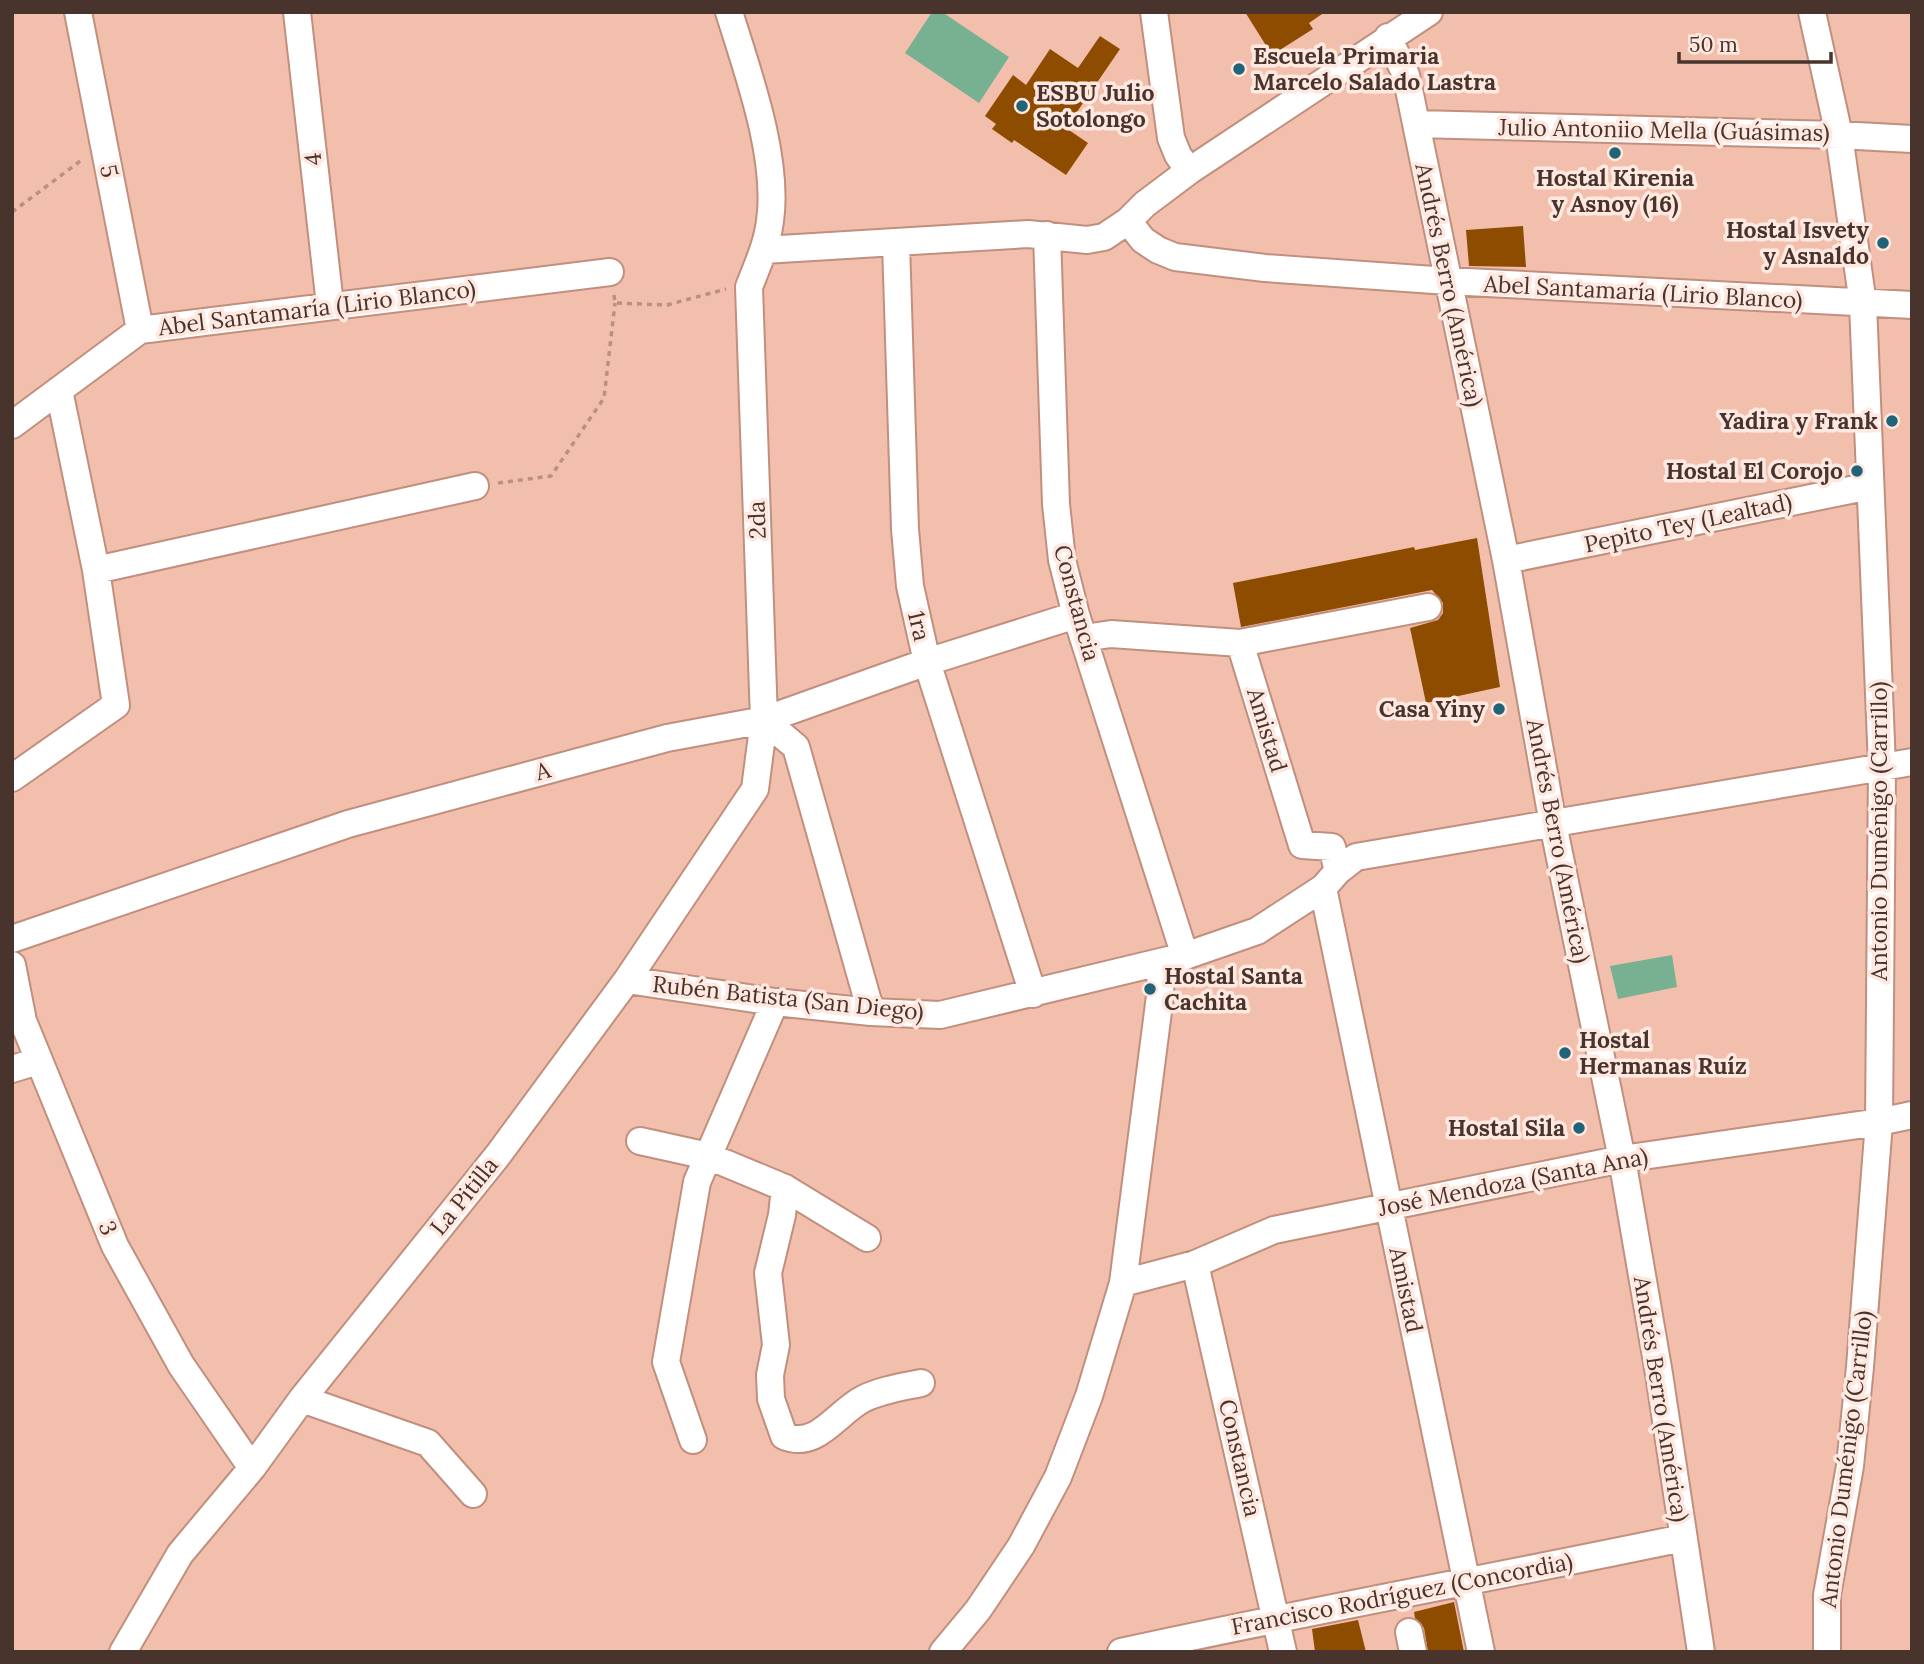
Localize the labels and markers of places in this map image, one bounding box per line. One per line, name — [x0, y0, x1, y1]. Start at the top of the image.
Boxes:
place label: Escuela Primaria Marcelo Salado Lastra — [1253, 41, 1496, 96]
marker: Escuela Primaria Marcelo Salado Lastra — [1231, 61, 1247, 77]
place label: ESBU Julio Sotolongo — [1036, 78, 1155, 133]
marker: ESBU Julio Sotolongo — [1014, 98, 1030, 114]
marker: Hostal Kirenia y Asnoy (16) — [1607, 145, 1623, 161]
place label: Hostal Kirenia y Asnoy (16) — [1536, 163, 1694, 219]
place label: Hostal Isvety y Asnaldo — [1726, 215, 1869, 270]
marker: Hostal Isvety y Asnaldo — [1875, 235, 1891, 251]
place label: Yadira y Frank — [1719, 406, 1878, 435]
marker: Yadira y Frank — [1884, 413, 1900, 429]
place label: Hostal El Corojo — [1666, 456, 1843, 485]
marker: Hostal El Corojo — [1849, 463, 1865, 479]
place label: Casa Yiny — [1379, 694, 1485, 723]
marker: Casa Yiny — [1491, 701, 1507, 717]
place label: Hostal Santa Cachita — [1164, 961, 1303, 1016]
marker: Hostal Santa Cachita — [1142, 981, 1158, 997]
place label: Hostal Hermanas Ruíz — [1579, 1025, 1747, 1080]
marker: Hostal Hermanas Ruíz — [1557, 1045, 1573, 1061]
place label: Hostal Sila — [1448, 1113, 1565, 1142]
marker: Hostal Sila — [1571, 1120, 1587, 1136]

